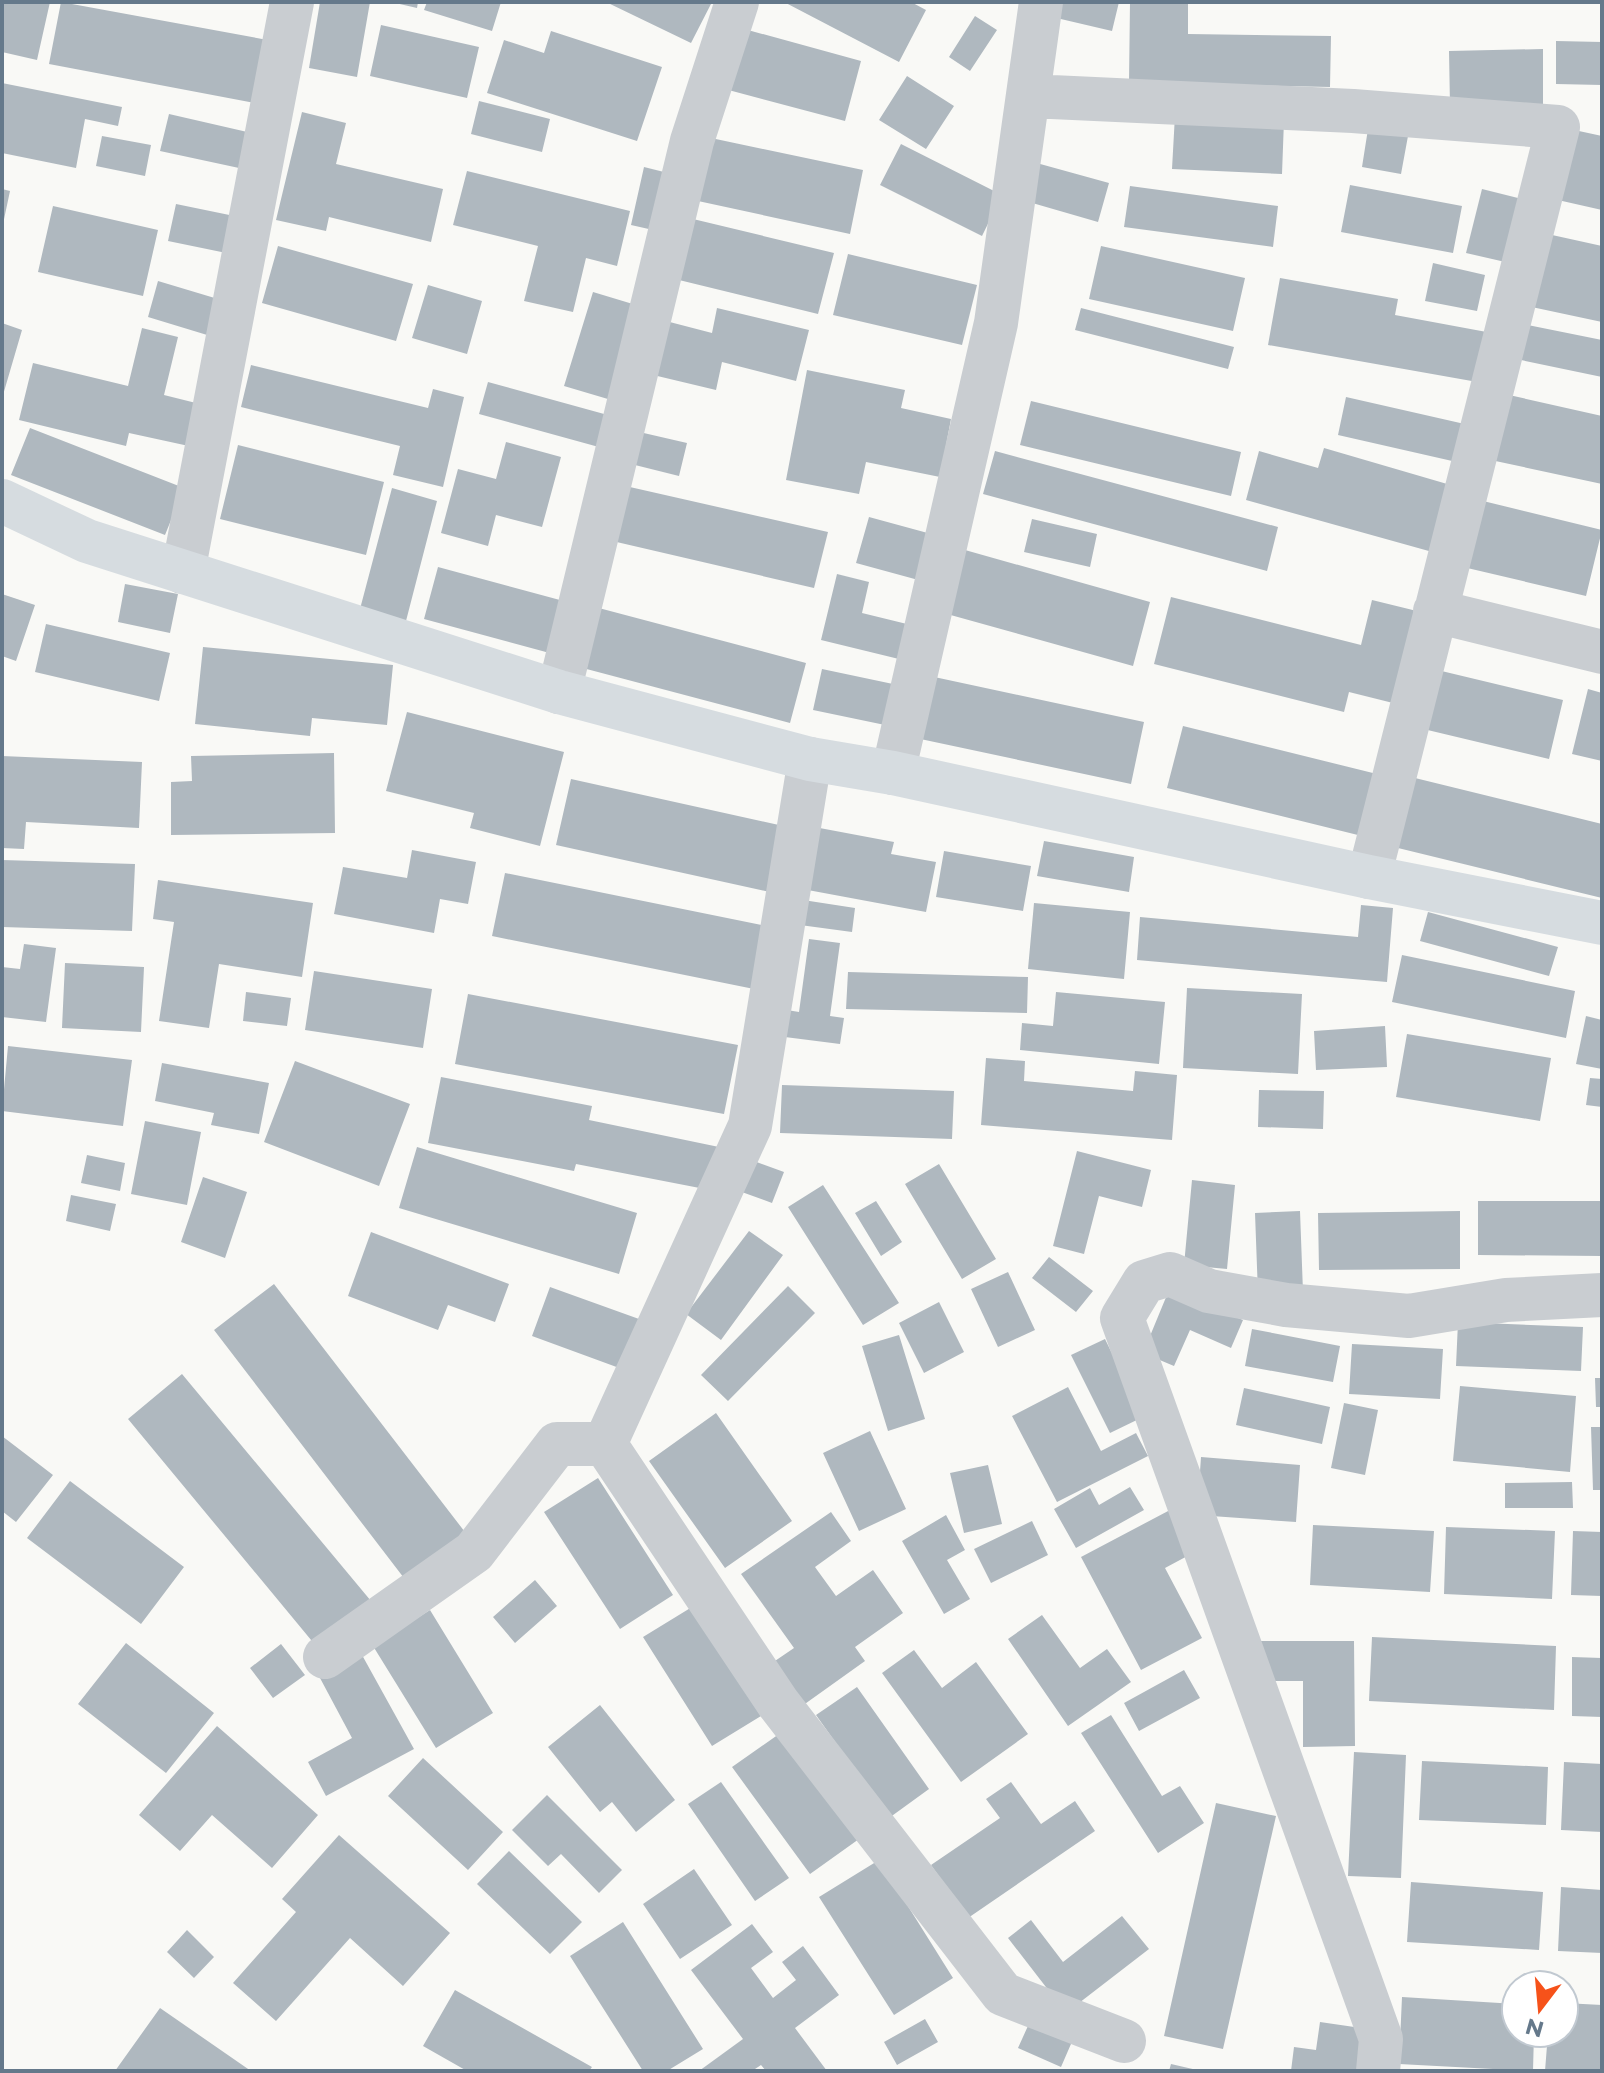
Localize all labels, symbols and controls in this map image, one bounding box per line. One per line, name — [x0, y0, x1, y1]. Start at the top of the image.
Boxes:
north arrow — [1500, 1969, 1580, 2049]
text: N — [1522, 2012, 1547, 2043]

